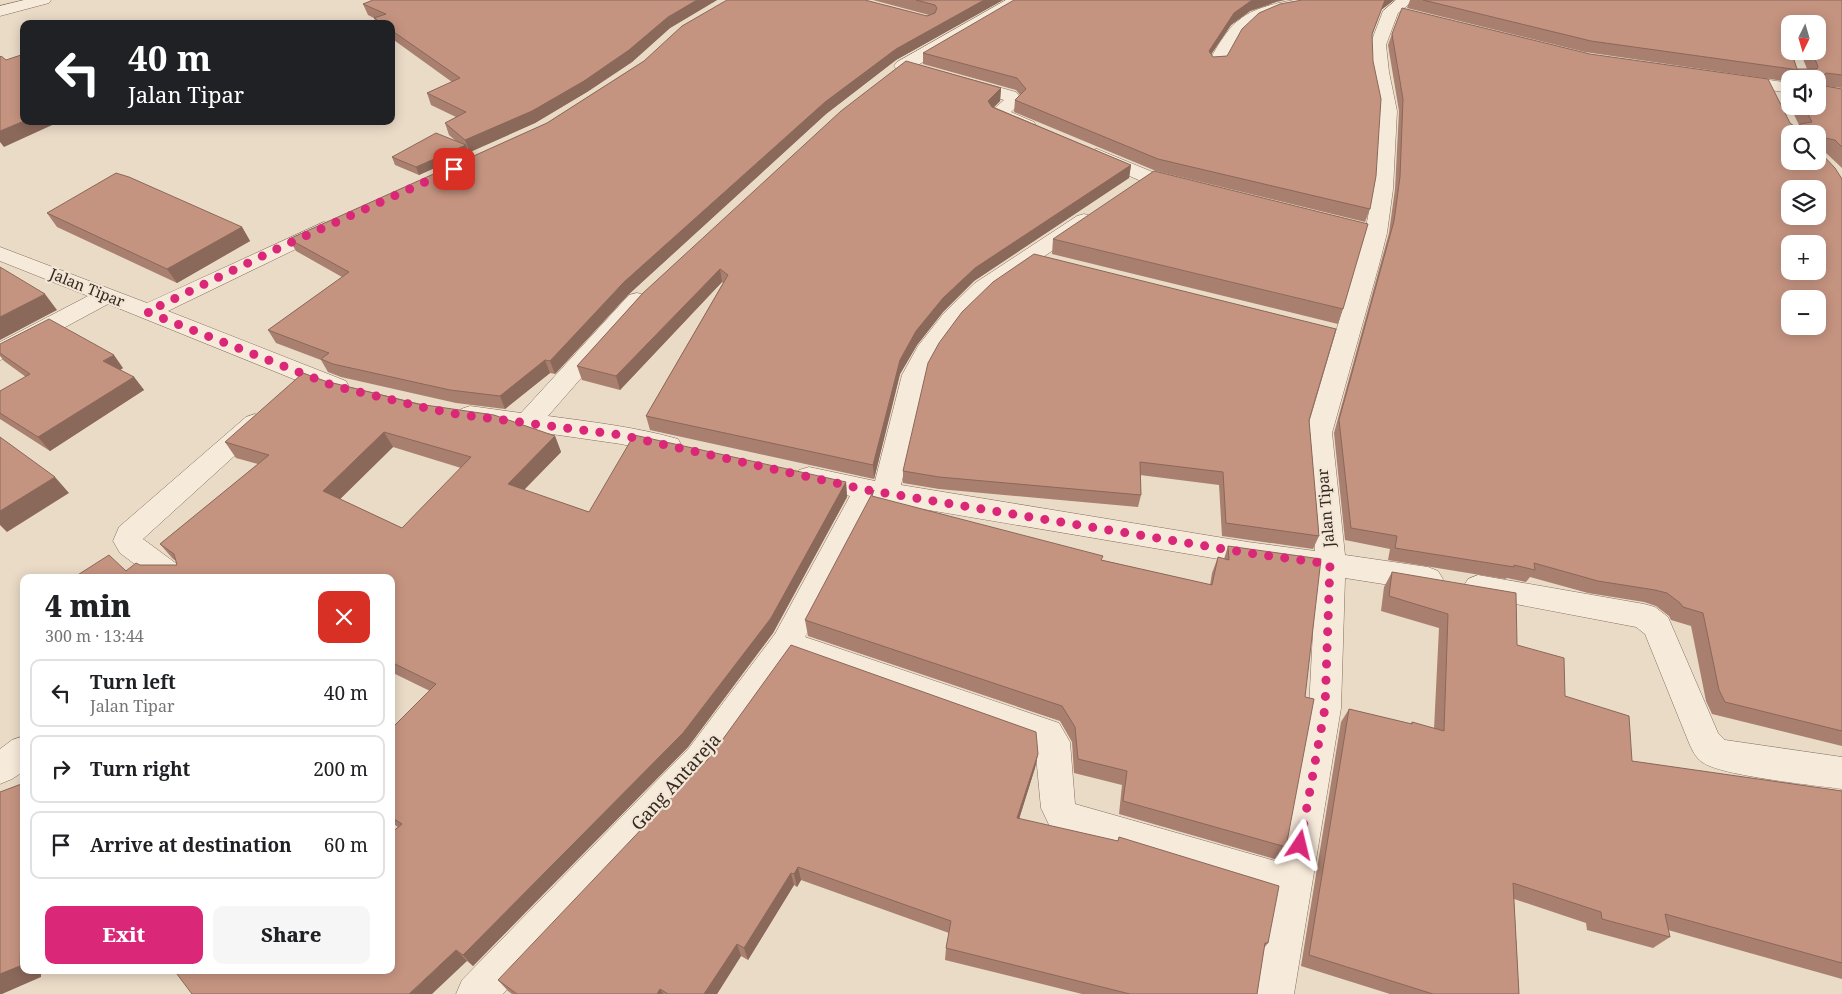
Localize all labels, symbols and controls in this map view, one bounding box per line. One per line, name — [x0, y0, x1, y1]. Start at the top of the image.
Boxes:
north arrow — [1781, 15, 1826, 60]
map controls — [1781, 15, 1826, 335]
text: 40 m — [128, 34, 211, 81]
icon: left — [45, 40, 110, 105]
button: sound — [1781, 70, 1826, 115]
text: Jalan Tipar — [128, 79, 244, 109]
button: search — [1781, 125, 1826, 170]
pin — [433, 148, 475, 190]
icon: arrive — [440, 155, 468, 183]
button: layers — [1781, 180, 1826, 225]
button: + — [1781, 235, 1826, 280]
street label: Jalan Tipar — [46, 263, 128, 311]
button: − — [1781, 290, 1826, 335]
street label: Jalan Tipar — [1312, 468, 1339, 549]
text: 4 min — [45, 585, 131, 626]
button: close — [318, 591, 370, 643]
text: 300 m · 13:44 — [45, 625, 144, 647]
text: Turn left — [90, 669, 176, 695]
icon: left — [47, 679, 75, 707]
text: 40 m — [324, 680, 368, 706]
text: Jalan Tipar — [90, 695, 174, 717]
street label: Gang Antareja — [625, 727, 725, 835]
icon: right — [47, 755, 75, 783]
text: Turn right — [90, 756, 190, 782]
text: 200 m — [313, 756, 368, 782]
position arrow — [1273, 818, 1325, 870]
icon: arrive — [47, 831, 75, 859]
text: Arrive at destination — [90, 832, 292, 858]
text: 60 m — [324, 832, 368, 858]
button: Exit — [45, 906, 203, 964]
button: Share — [213, 906, 370, 964]

